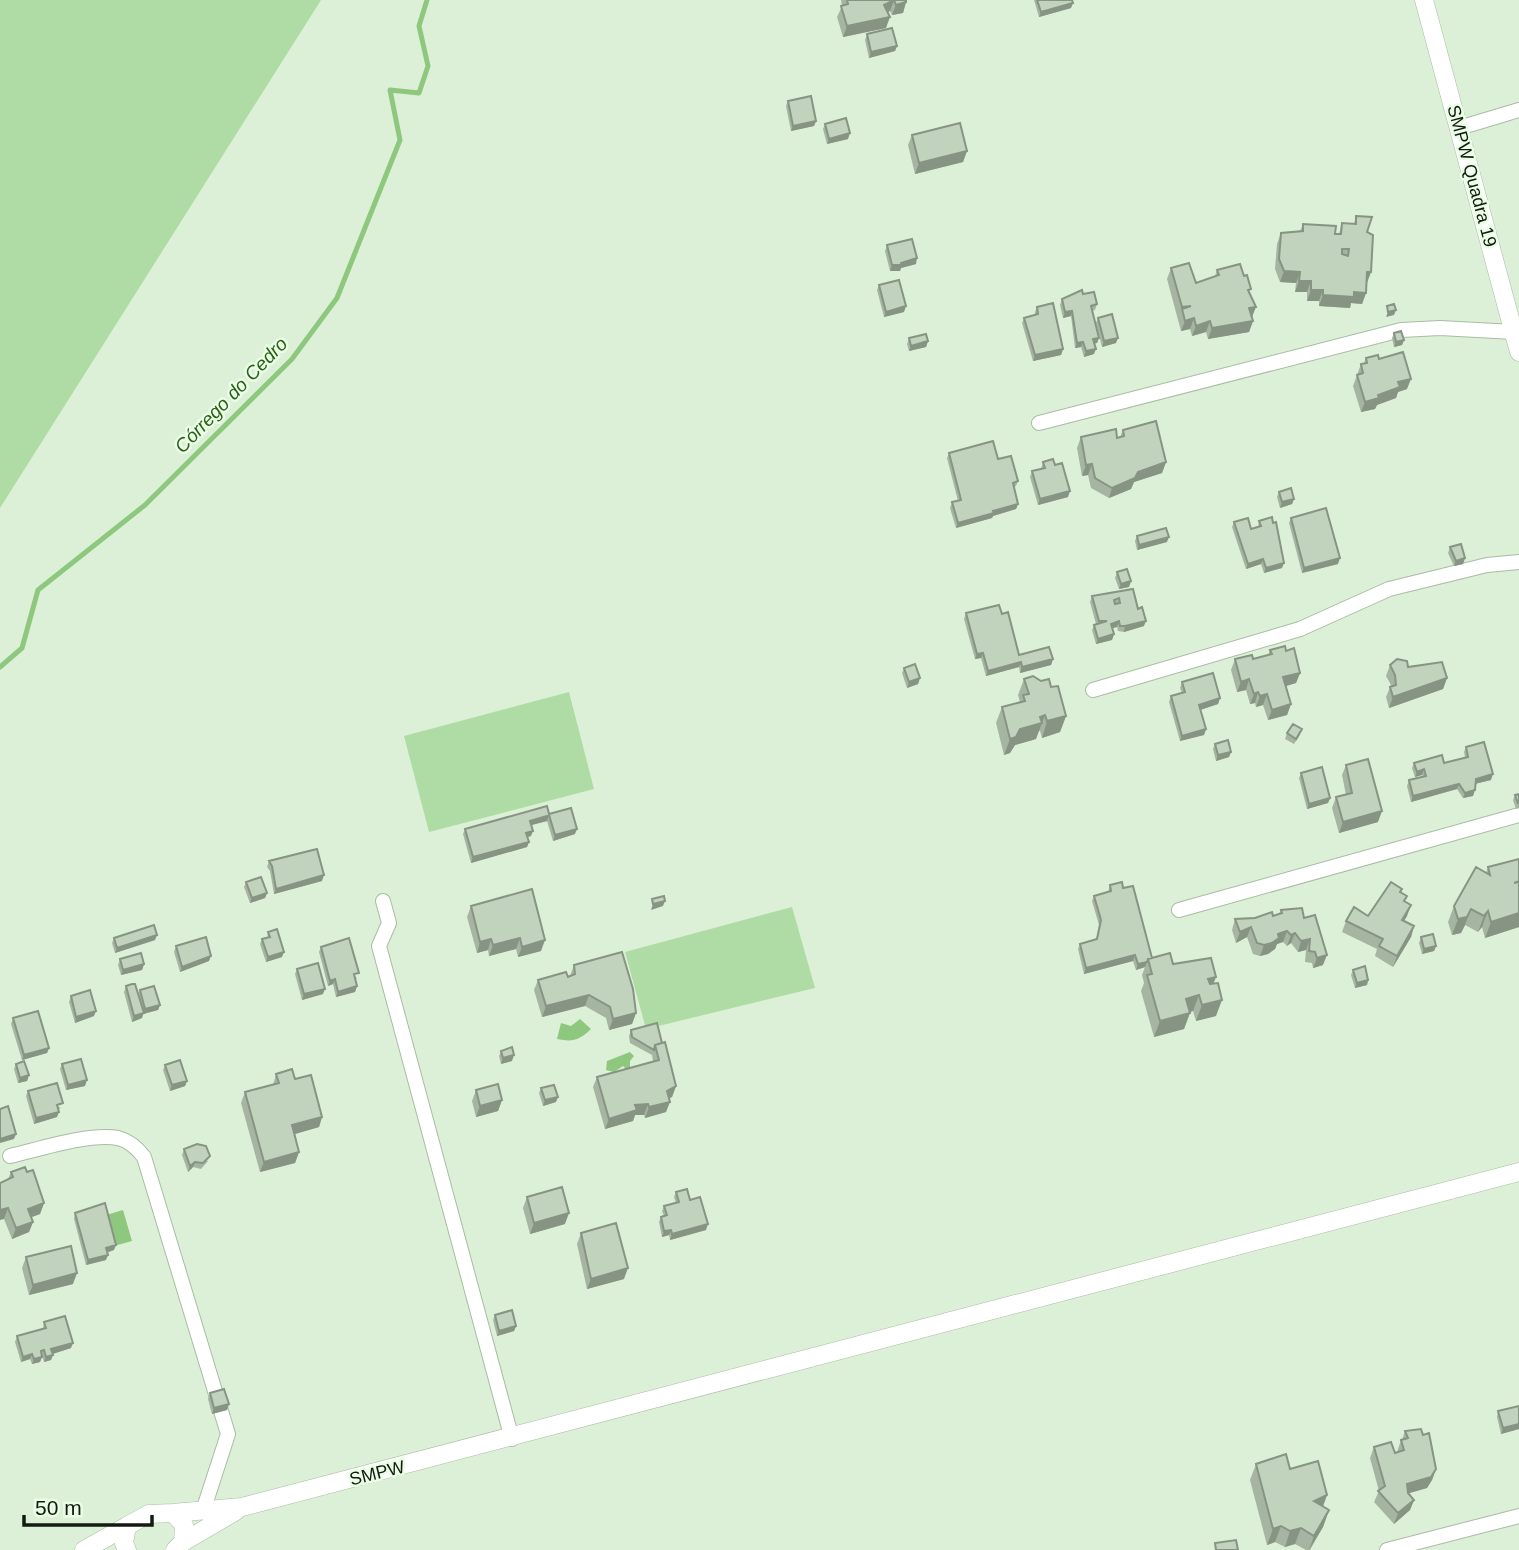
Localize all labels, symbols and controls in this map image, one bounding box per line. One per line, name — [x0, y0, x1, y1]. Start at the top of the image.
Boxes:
street label: SMPW Quadra 19 — [1443, 103, 1501, 249]
water label: Córrego do Cedro — [171, 333, 291, 457]
street label: SMPW — [347, 1457, 407, 1489]
scale bar — [24, 1484, 152, 1528]
text: 50 m — [35, 1496, 82, 1519]

